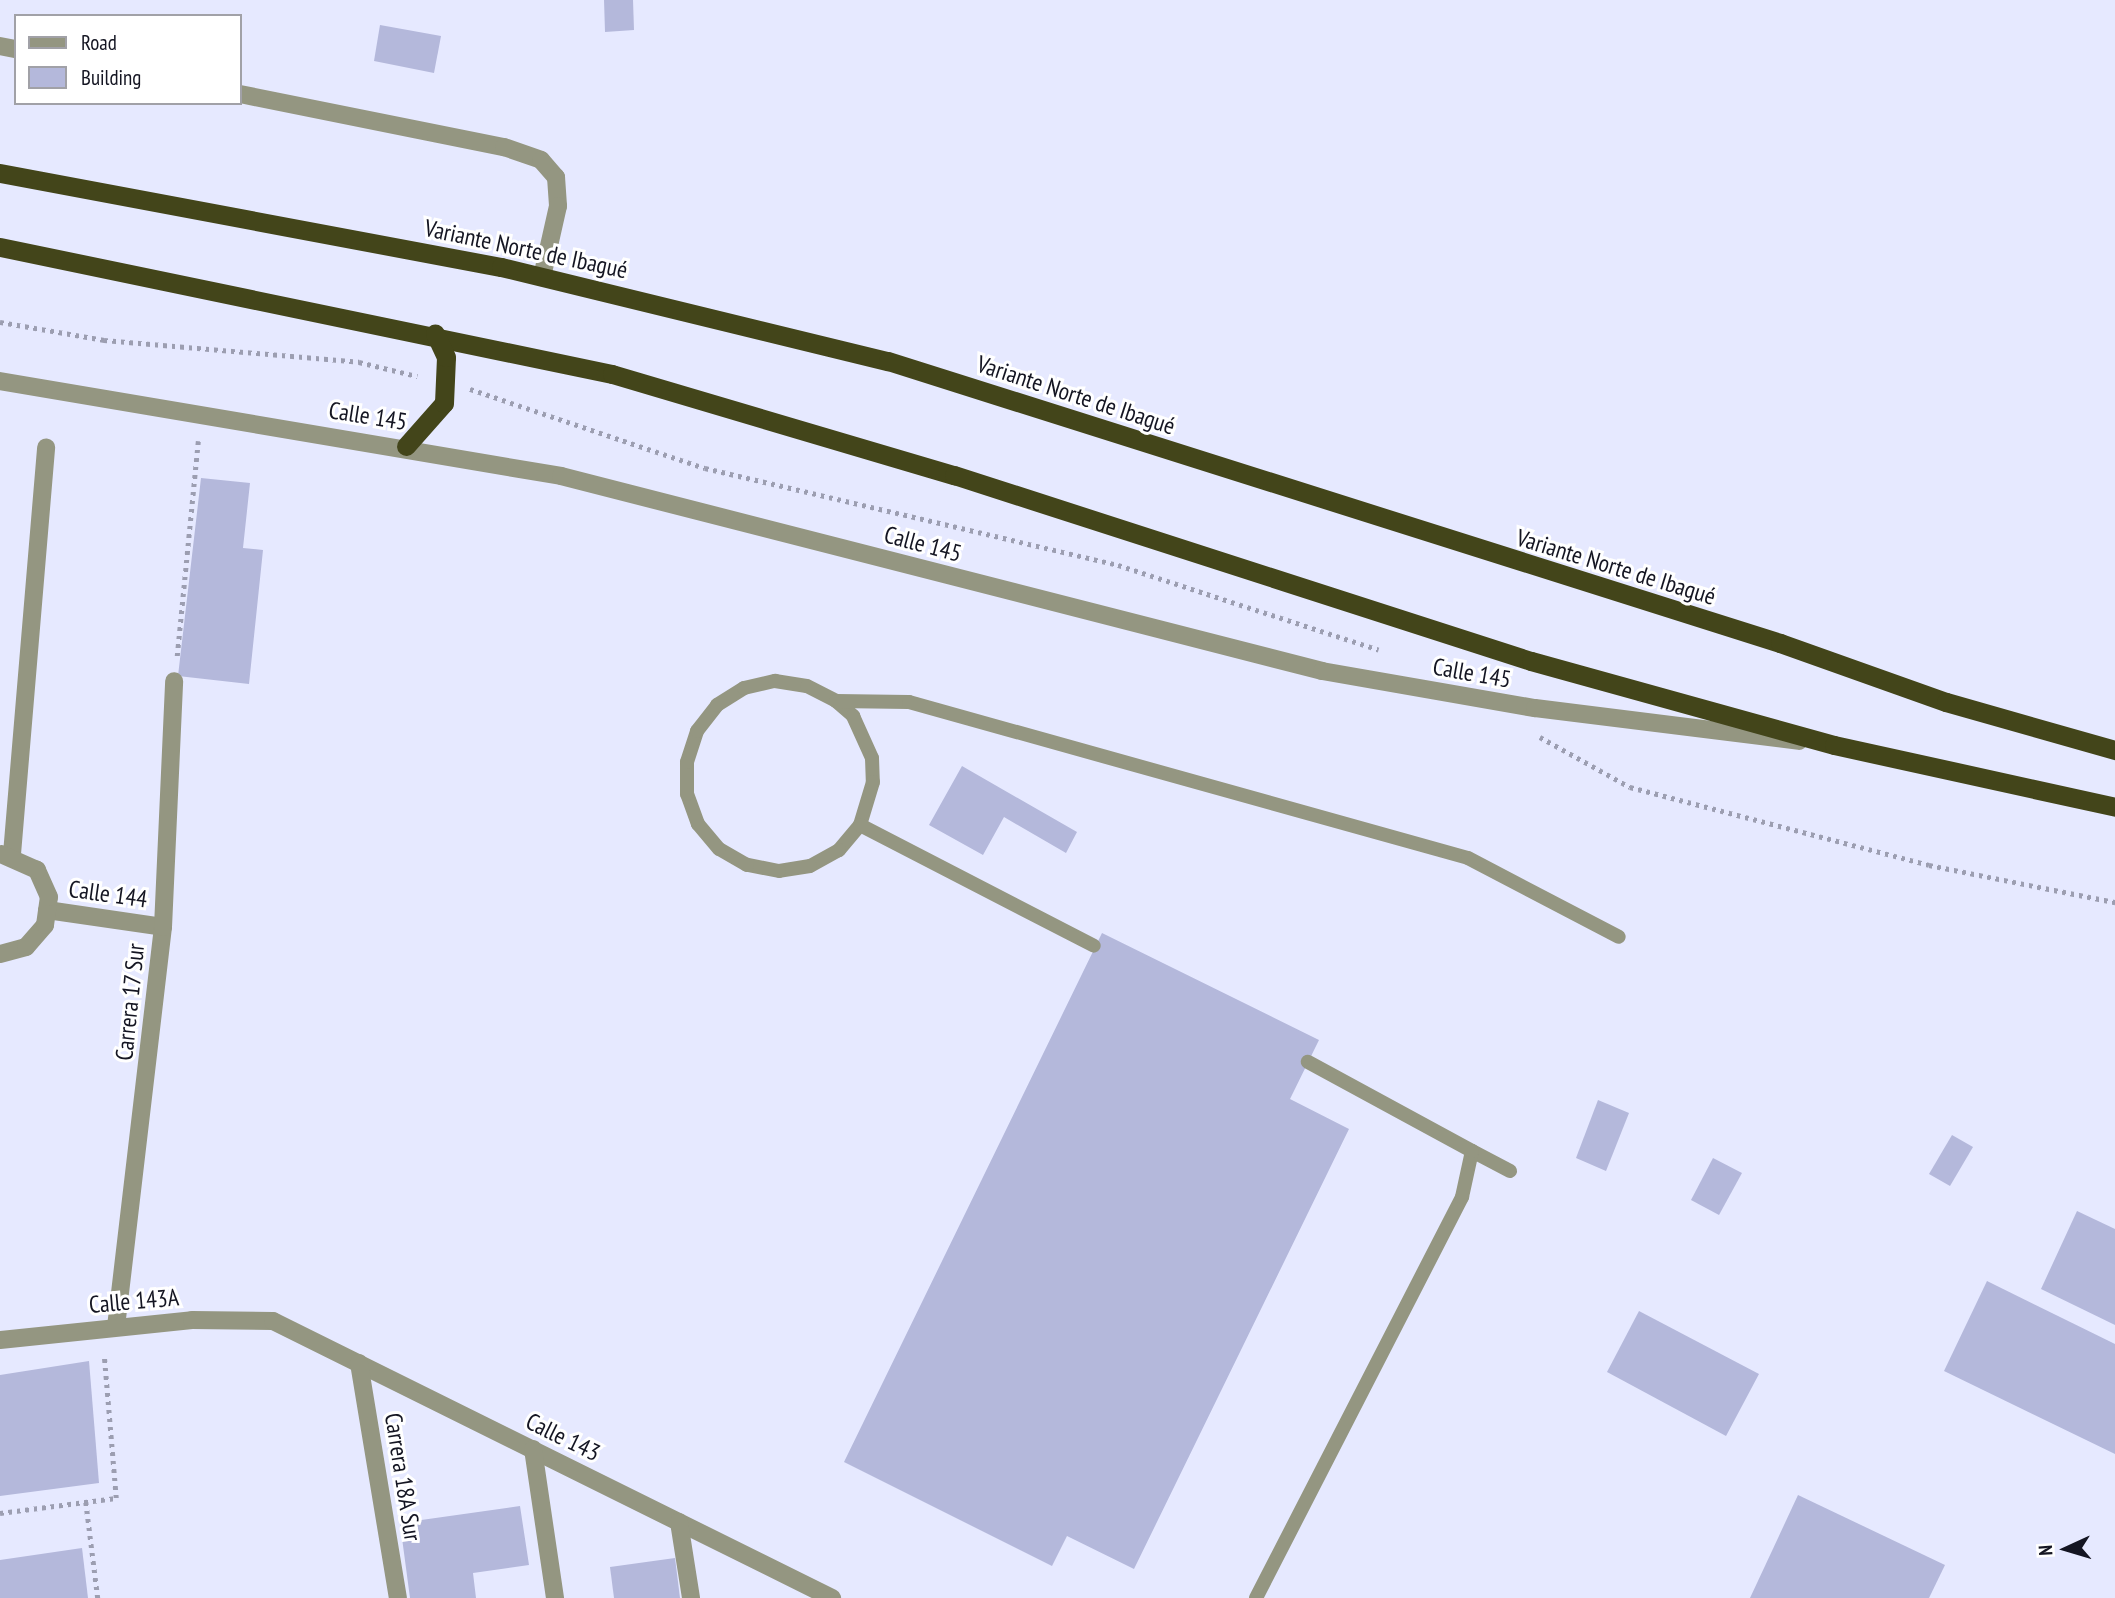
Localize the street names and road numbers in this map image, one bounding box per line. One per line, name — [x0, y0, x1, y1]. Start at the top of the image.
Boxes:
street label: Variante Norte de Ibagué — [422, 213, 630, 285]
street label: Variante Norte de Ibagué — [973, 349, 1179, 441]
street label: Calle 145 — [327, 396, 409, 436]
street label: Calle 145 — [881, 520, 965, 568]
street label: Variante Norte de Ibagué — [1513, 523, 1719, 611]
street label: Calle 145 — [1431, 652, 1513, 694]
street label: Calle 144 — [67, 874, 149, 914]
street label: Carrera 17 Sur — [109, 942, 151, 1062]
street label: Calle 143A — [88, 1283, 180, 1319]
street label: Calle 143 — [521, 1407, 605, 1467]
street label: Carrera 18A Sur — [379, 1411, 427, 1543]

